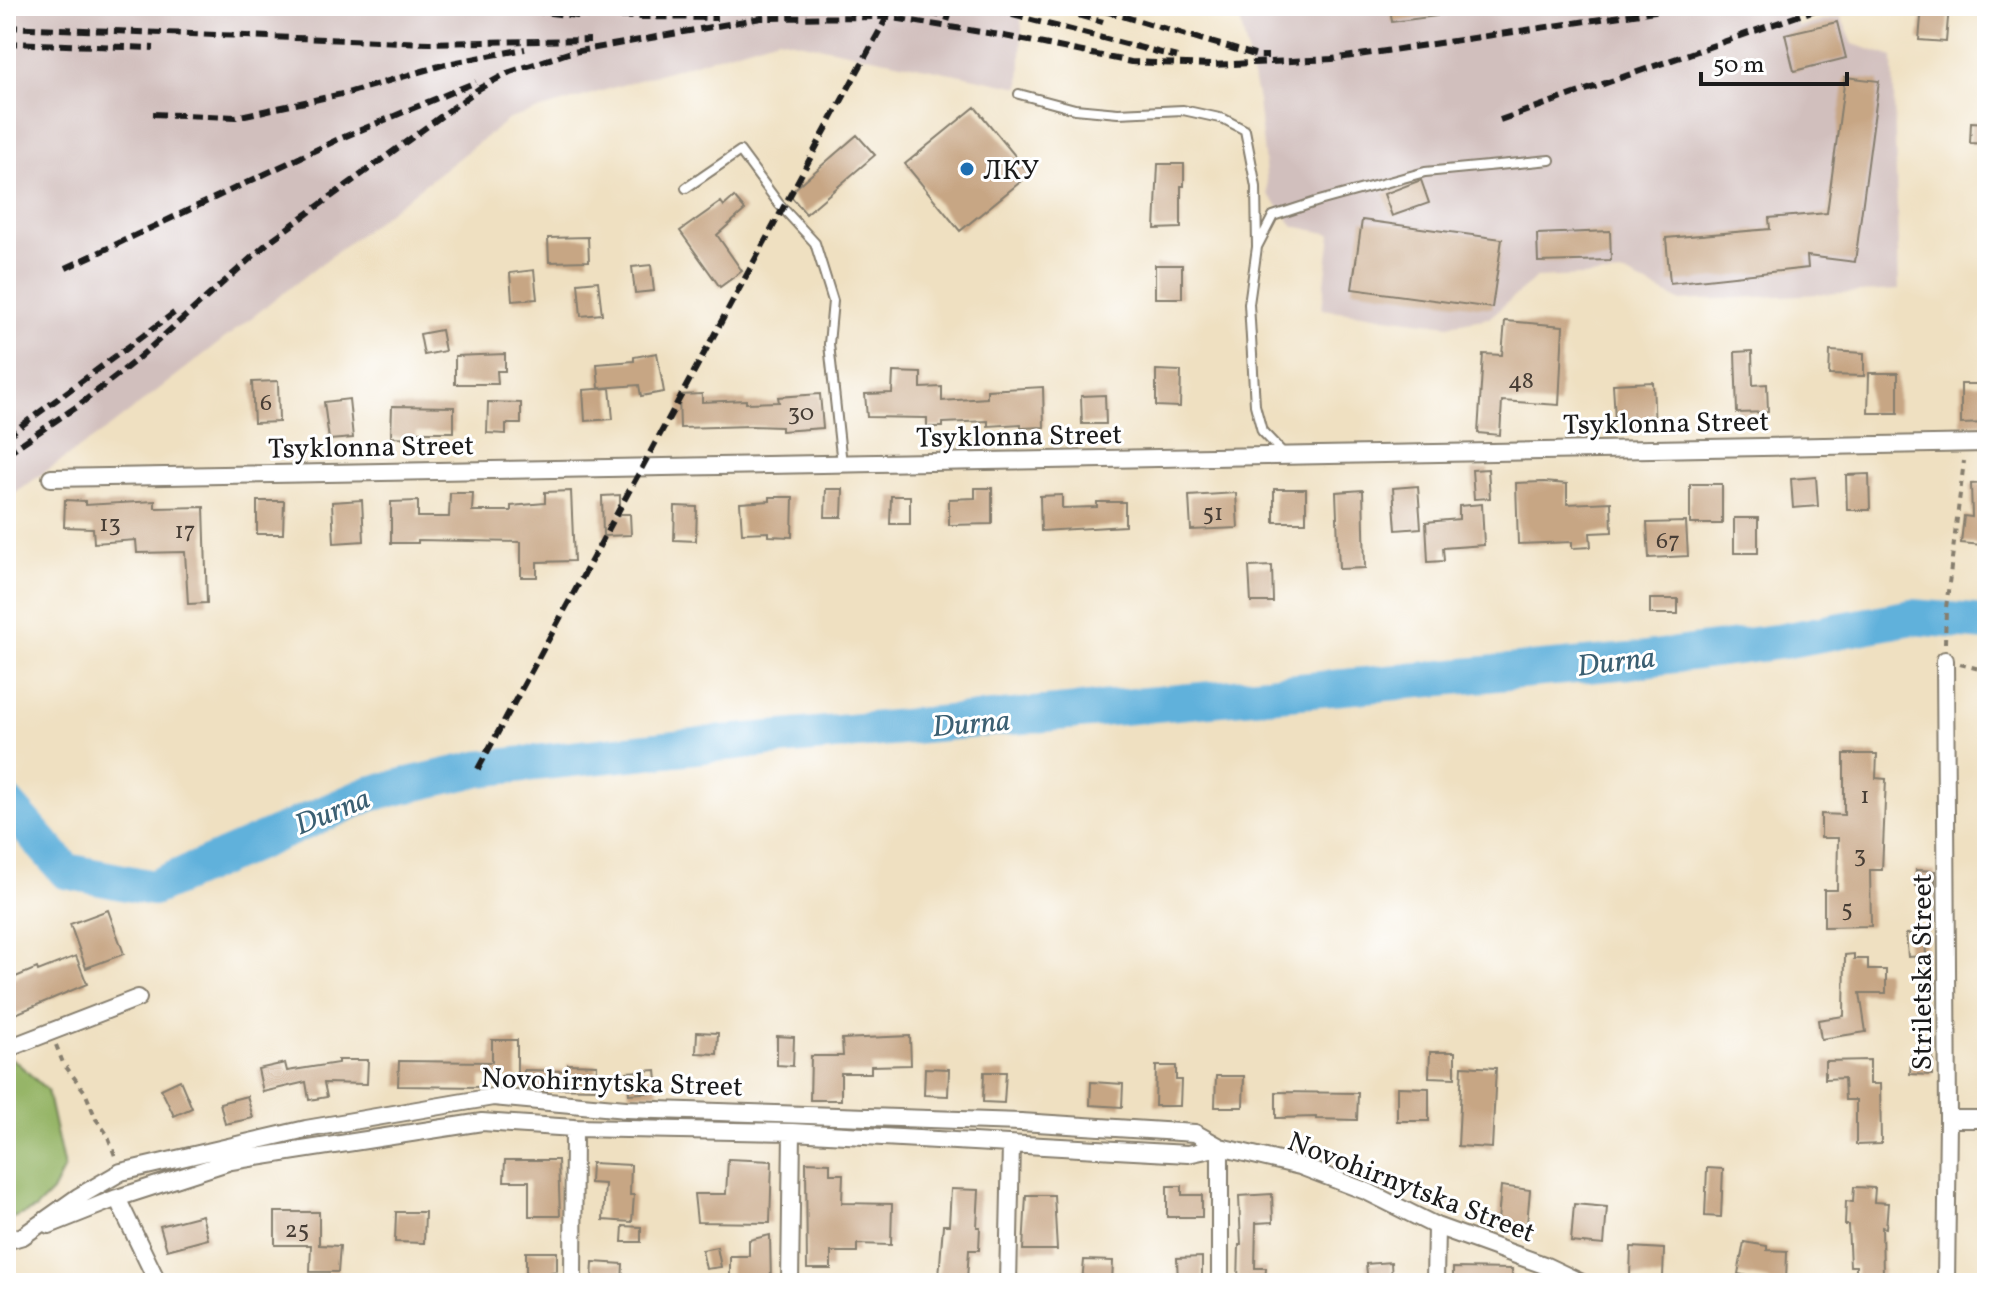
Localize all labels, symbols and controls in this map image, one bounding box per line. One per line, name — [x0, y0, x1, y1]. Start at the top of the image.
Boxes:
scale bar — [1701, 36, 1847, 86]
text: 50 m — [1713, 49, 1765, 83]
place label: ЛКУ — [983, 152, 1039, 191]
marker: ЛКУ — [958, 160, 976, 178]
house number: 48 — [1508, 365, 1534, 399]
house number: 6 — [260, 387, 272, 421]
house number: 30 — [788, 397, 814, 431]
street label: Tsyklonna Street — [1562, 403, 1770, 446]
street label: Tsyklonna Street — [915, 416, 1123, 459]
street label: Tsyklonna Street — [267, 427, 475, 470]
house number: 51 — [1203, 497, 1223, 531]
house number: 13 — [99, 508, 121, 542]
house number: 17 — [175, 515, 195, 549]
house number: 67 — [1656, 525, 1680, 559]
water label: Durna — [1575, 637, 1658, 689]
water label: Durna — [930, 701, 1012, 749]
water label: Durna — [289, 779, 377, 847]
house number: 1 — [1860, 780, 1870, 814]
house number: 3 — [1854, 839, 1866, 873]
street label: Striletska Street — [1904, 873, 1943, 1071]
house number: 5 — [1841, 893, 1853, 927]
street label: Novohirnytska Street — [480, 1059, 744, 1108]
street label: Novohirnytska Street — [1282, 1123, 1540, 1254]
house number: 25 — [285, 1214, 309, 1248]

